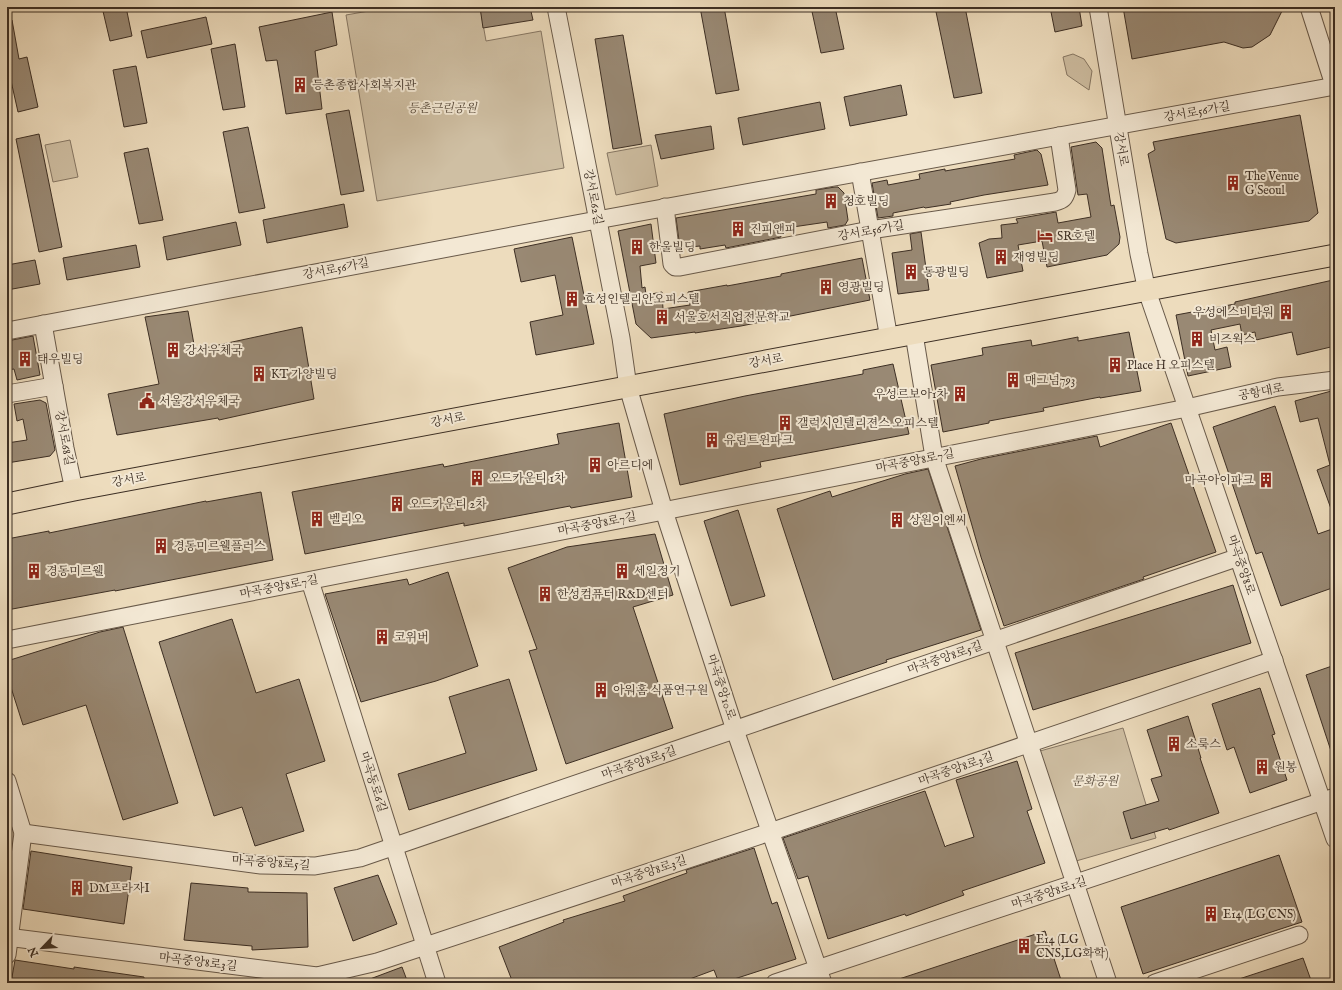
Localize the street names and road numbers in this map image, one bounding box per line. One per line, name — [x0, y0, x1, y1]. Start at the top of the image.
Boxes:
street label: 강서로56가길 — [1163, 99, 1231, 125]
street label: 강서로 — [1111, 131, 1131, 168]
street label: 강서로62길 — [580, 168, 606, 226]
street label: 강서로56가길 — [837, 218, 905, 244]
street label: 강서로56가길 — [302, 255, 370, 283]
street label: 강서로 — [748, 351, 785, 371]
street label: 공항대로 — [1237, 380, 1286, 404]
street label: 강서로68길 — [51, 409, 77, 467]
street label: 강서로 — [429, 409, 467, 431]
street label: 마곡중앙8로7길 — [874, 446, 956, 476]
street label: 강서로 — [111, 470, 148, 490]
street label: 마곡중앙8로7길 — [556, 509, 638, 539]
street label: 마곡중앙8로 — [1224, 533, 1258, 597]
street label: 마곡중앙8로7길 — [238, 572, 320, 602]
street label: 마곡중앙8로5길 — [905, 638, 985, 678]
street label: 마곡중앙10로 — [703, 652, 739, 722]
street label: 마곡중앙8로5길 — [599, 743, 679, 783]
street label: 마곡중앙8로3길 — [916, 749, 996, 789]
street label: 마곡동로6길 — [356, 750, 390, 814]
street label: 마곡중앙8로5길 — [231, 853, 311, 873]
street label: 마곡중앙8로3길 — [609, 853, 689, 891]
street label: 마곡중앙8로1길 — [1009, 874, 1089, 912]
street label: 마곡중앙8로3길 — [158, 950, 238, 974]

